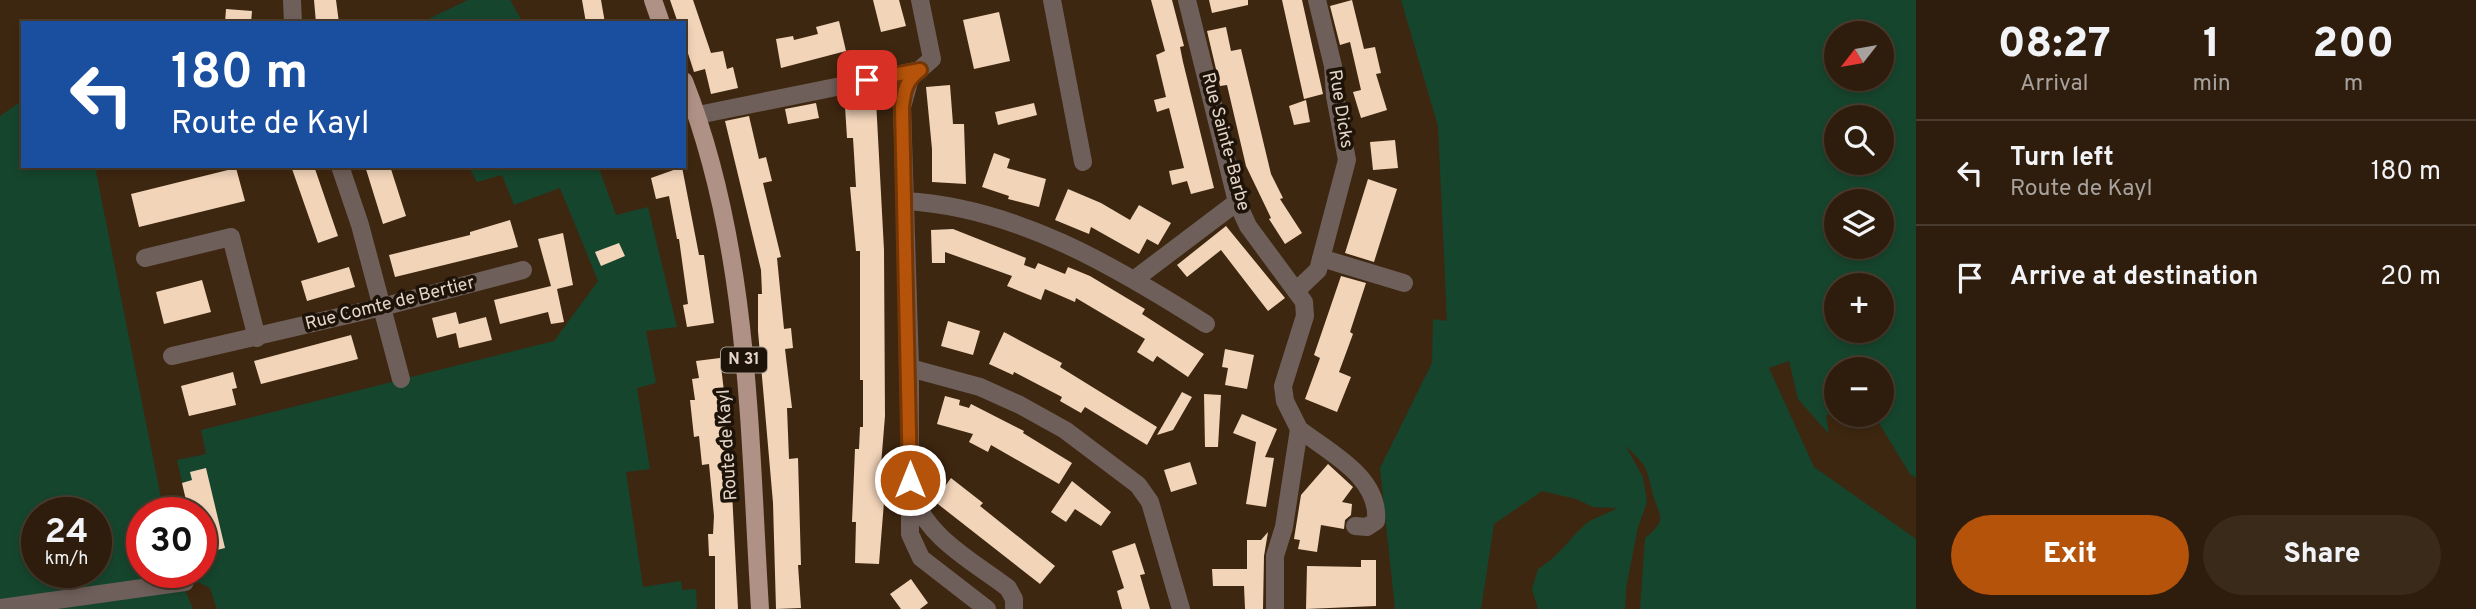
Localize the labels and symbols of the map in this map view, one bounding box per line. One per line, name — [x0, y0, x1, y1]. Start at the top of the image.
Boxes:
north arrow — [1824, 21, 1894, 91]
pin — [837, 50, 897, 110]
street label: Rue Dicks — [1322, 68, 1358, 150]
street label: Rue Sainte-Barbe — [1195, 70, 1255, 214]
street label: Rue Comte de Bertier — [303, 272, 477, 336]
road number: N 31 — [721, 348, 767, 372]
street label: Route de Kayl — [713, 389, 743, 501]
position arrow — [873, 443, 947, 517]
speed limit sign: 30 — [126, 497, 217, 588]

